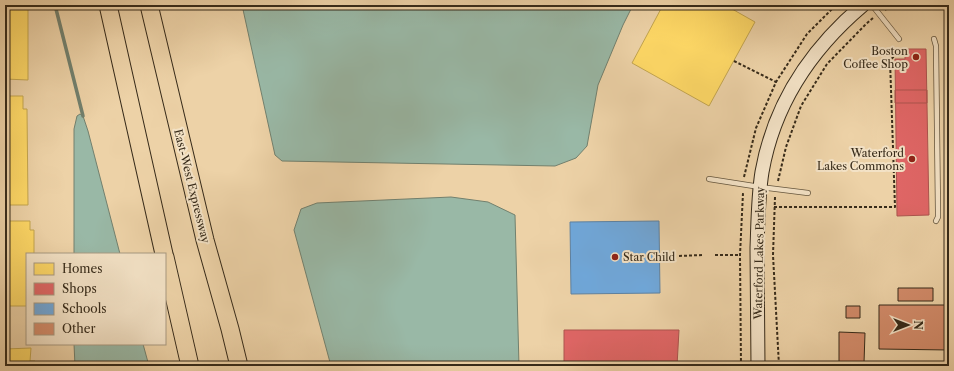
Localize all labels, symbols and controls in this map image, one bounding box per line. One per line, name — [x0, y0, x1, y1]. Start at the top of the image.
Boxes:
place label: Boston Coffee Shop — [843, 44, 908, 71]
marker: Boston Coffee Shop — [911, 52, 921, 62]
street label: East-West Expressway — [171, 128, 213, 245]
place label: Waterford Lakes Commons — [817, 146, 904, 173]
marker: Waterford Lakes Commons — [907, 154, 917, 164]
street label: Waterford Lakes Parkway — [751, 185, 767, 321]
place label: Star Child — [623, 250, 676, 264]
marker: Star Child — [610, 252, 620, 262]
legend — [26, 253, 166, 345]
text: Homes — [62, 261, 102, 276]
text: Shops — [62, 281, 97, 296]
text: Schools — [62, 301, 107, 316]
north arrow — [888, 305, 928, 345]
text: N — [911, 320, 925, 330]
text: Other — [62, 321, 96, 336]

